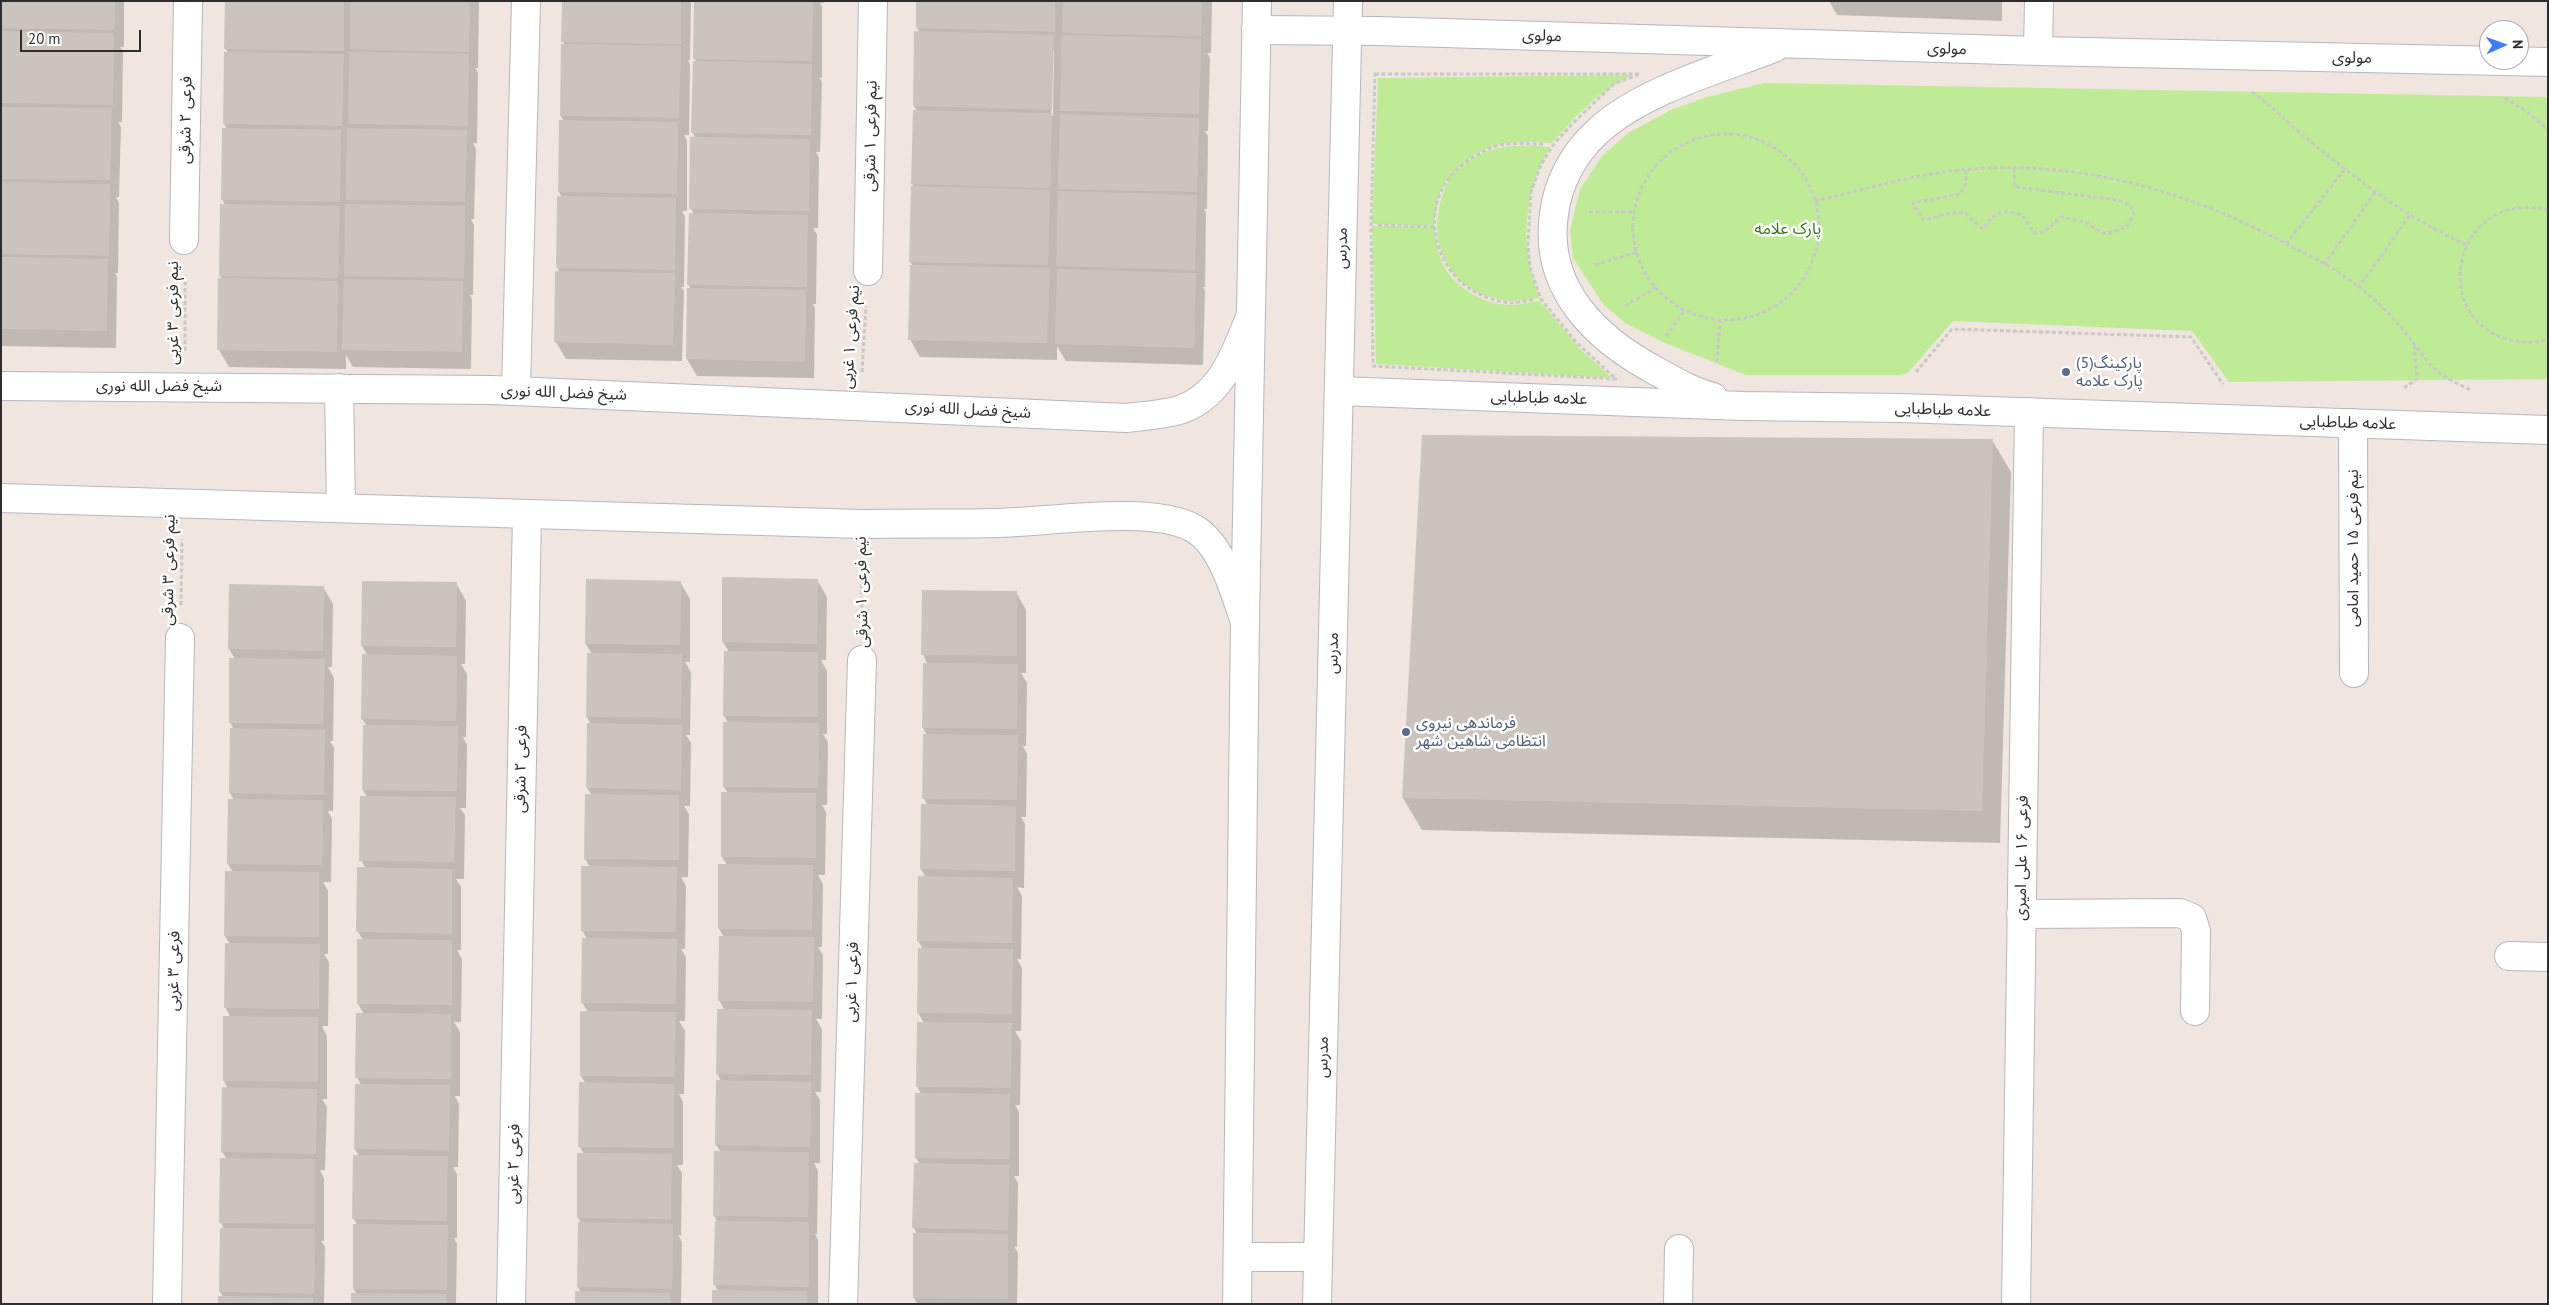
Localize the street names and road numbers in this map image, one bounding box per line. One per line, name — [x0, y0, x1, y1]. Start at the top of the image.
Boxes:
street label: مولوی — [1522, 26, 1562, 46]
street label: مولوی — [1927, 39, 1967, 59]
street label: مولوی — [2332, 48, 2372, 68]
street label: فرعی ۲ شرقی — [176, 76, 196, 164]
street label: نیم فرعی ۱ شرقی — [860, 80, 882, 192]
street label: مدرس — [1332, 227, 1352, 269]
street label: نیم فرعی ۳ غربی — [163, 261, 183, 365]
street label: نیم فرعی ۱ غربی — [838, 284, 864, 390]
street label: شیخ فضل الله نوری — [96, 376, 222, 396]
street label: شیخ فضل الله نوری — [501, 381, 627, 405]
street label: علامه طباطبایی — [1490, 387, 1588, 409]
street label: شیخ فضل الله نوری — [905, 397, 1031, 423]
street label: علامه طباطبایی — [1894, 399, 1992, 421]
street label: علامه طباطبایی — [2299, 412, 2397, 434]
street label: نیم فرعی ۱۵ حمید امامی — [2343, 469, 2363, 627]
street label: نیم فرعی ۳ شرقی — [158, 514, 180, 626]
street label: نیم فرعی ۱ شرقی — [851, 536, 873, 648]
street label: مدرس — [1323, 632, 1343, 674]
street label: فرعی ۲ شرقی — [511, 725, 531, 813]
street label: فرعی ۱۶ علی امیری — [2011, 795, 2033, 921]
street label: فرعی ۳ غربی — [164, 931, 184, 1011]
street label: فرعی ۱ غربی — [841, 941, 863, 1023]
street label: مدرس — [1313, 1036, 1333, 1078]
street label: فرعی ۲ غربی — [504, 1124, 524, 1204]

